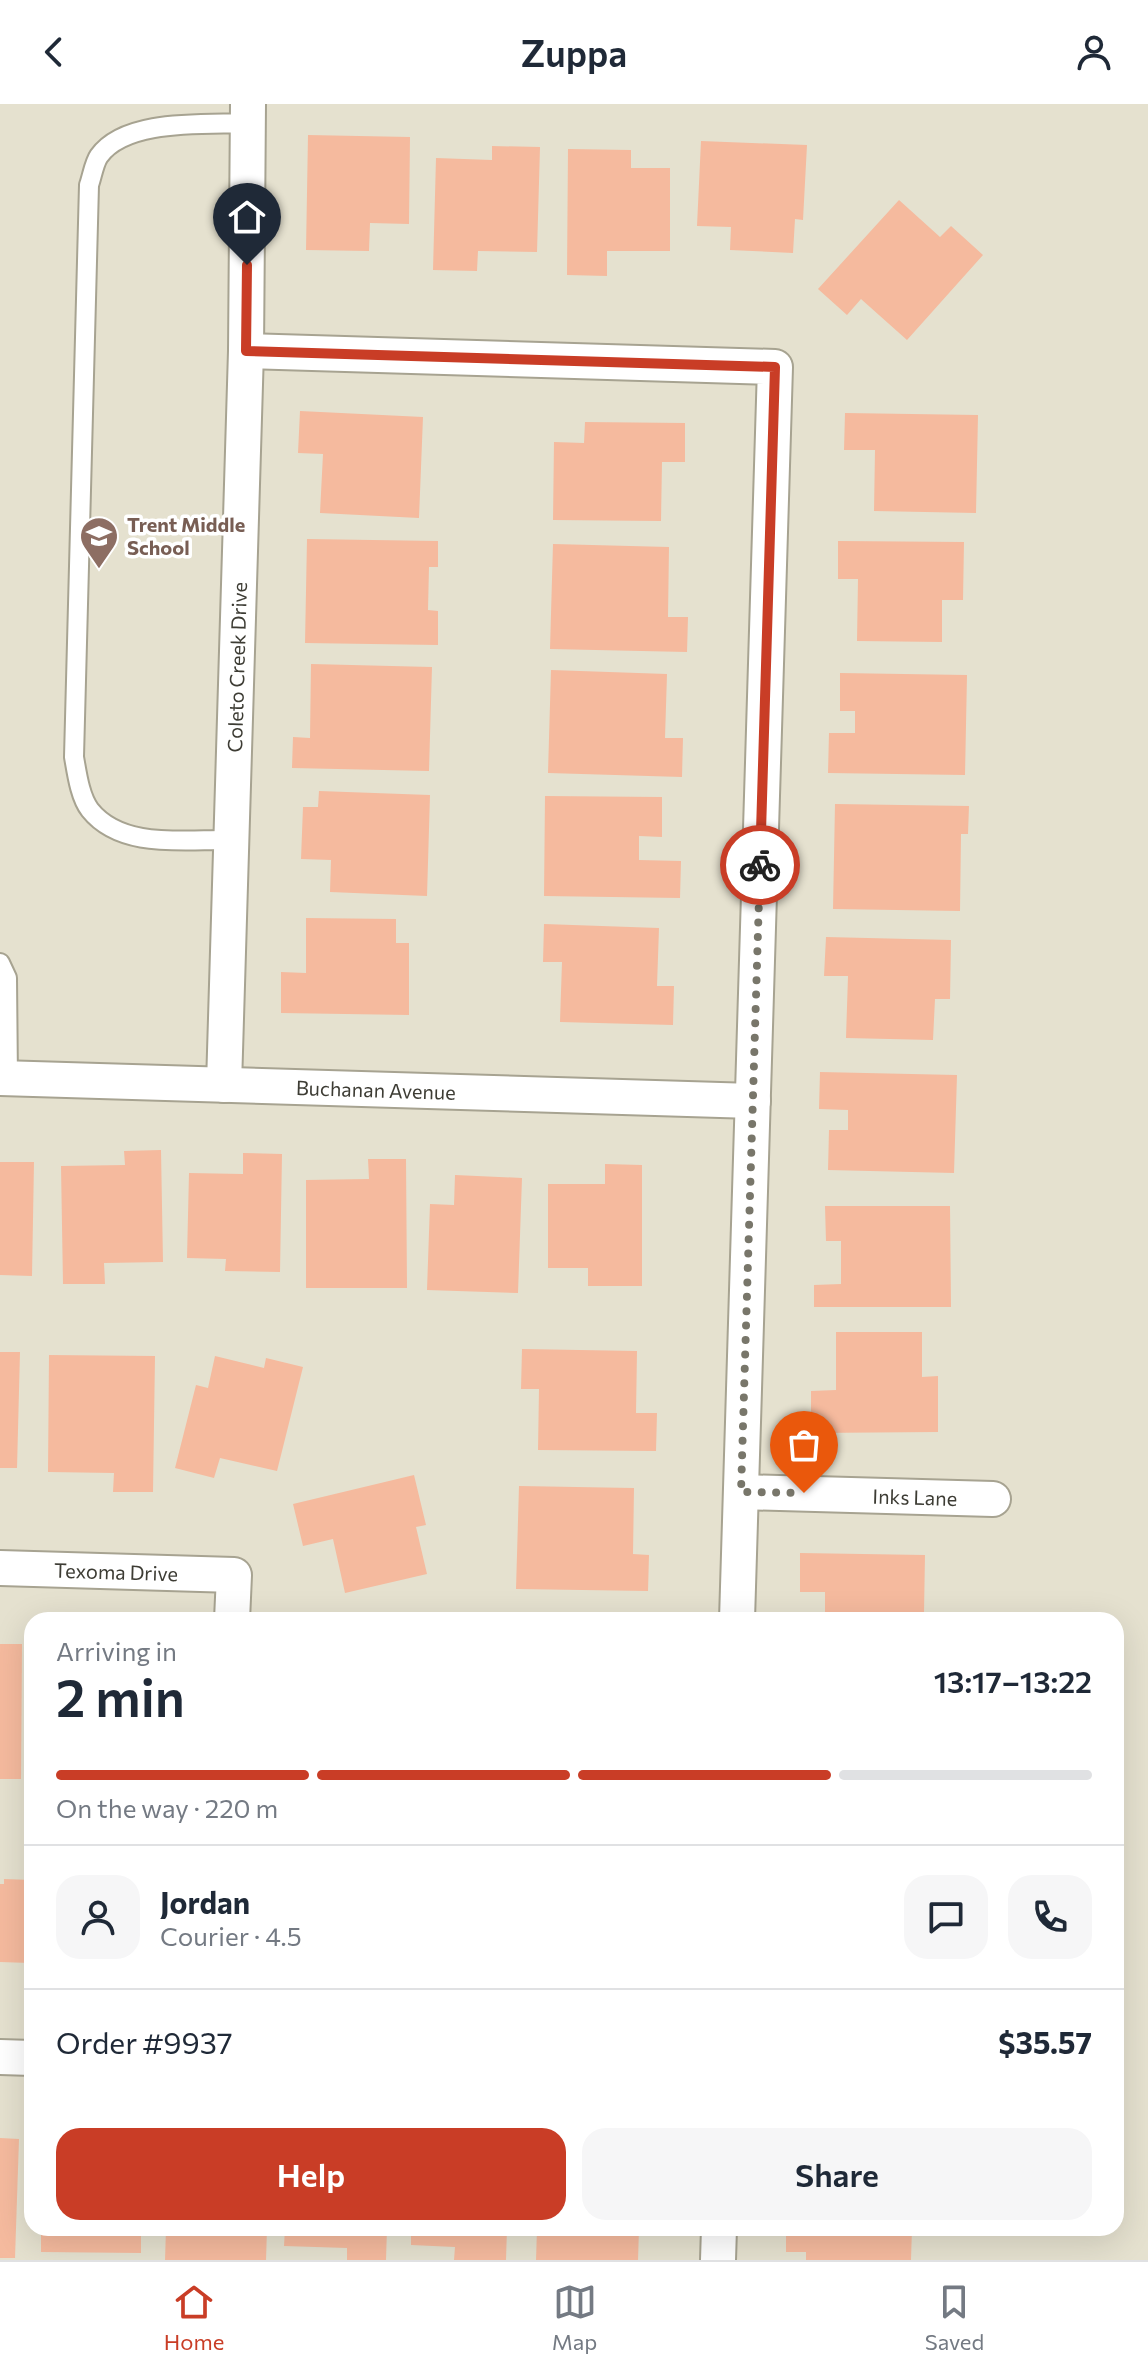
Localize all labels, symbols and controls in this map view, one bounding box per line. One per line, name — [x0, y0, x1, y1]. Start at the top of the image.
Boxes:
icon: back — [32, 30, 76, 74]
text: Zuppa — [521, 30, 627, 74]
icon: person — [1072, 30, 1116, 74]
pin — [213, 183, 281, 265]
icon: home — [225, 195, 269, 239]
place label: Trent Middle School — [127, 512, 245, 559]
school or university icon: Trent Middle School — [78, 515, 120, 570]
street label: Coleto Creek Drive — [222, 582, 251, 753]
courier — [720, 825, 800, 905]
icon: bike — [738, 843, 782, 887]
street label: Buchanan Avenue — [296, 1075, 456, 1104]
pin — [770, 1411, 838, 1493]
icon: bag — [782, 1423, 826, 1467]
street label: Inks Lane — [872, 1484, 958, 1510]
street label: Texoma Drive — [54, 1558, 178, 1585]
text: Arriving in — [56, 1635, 177, 1666]
text: 13:17–13:22 — [934, 1662, 1092, 1699]
text: 2 min — [56, 1664, 185, 1728]
text: On the way · 220 m — [56, 1792, 278, 1823]
button: person — [56, 1875, 140, 1959]
button: chat — [904, 1875, 988, 1959]
button: phone — [1008, 1875, 1092, 1959]
text: Jordan — [160, 1883, 250, 1920]
text: Courier · 4.5 — [160, 1920, 302, 1951]
text: Order #9937 — [56, 2023, 233, 2060]
text: $35.57 — [998, 2023, 1092, 2060]
button: Help — [56, 2128, 566, 2220]
button: Share — [582, 2128, 1092, 2220]
tab: Home — [164, 2280, 224, 2355]
tab: Map — [552, 2280, 597, 2355]
tab: Saved — [925, 2280, 984, 2355]

